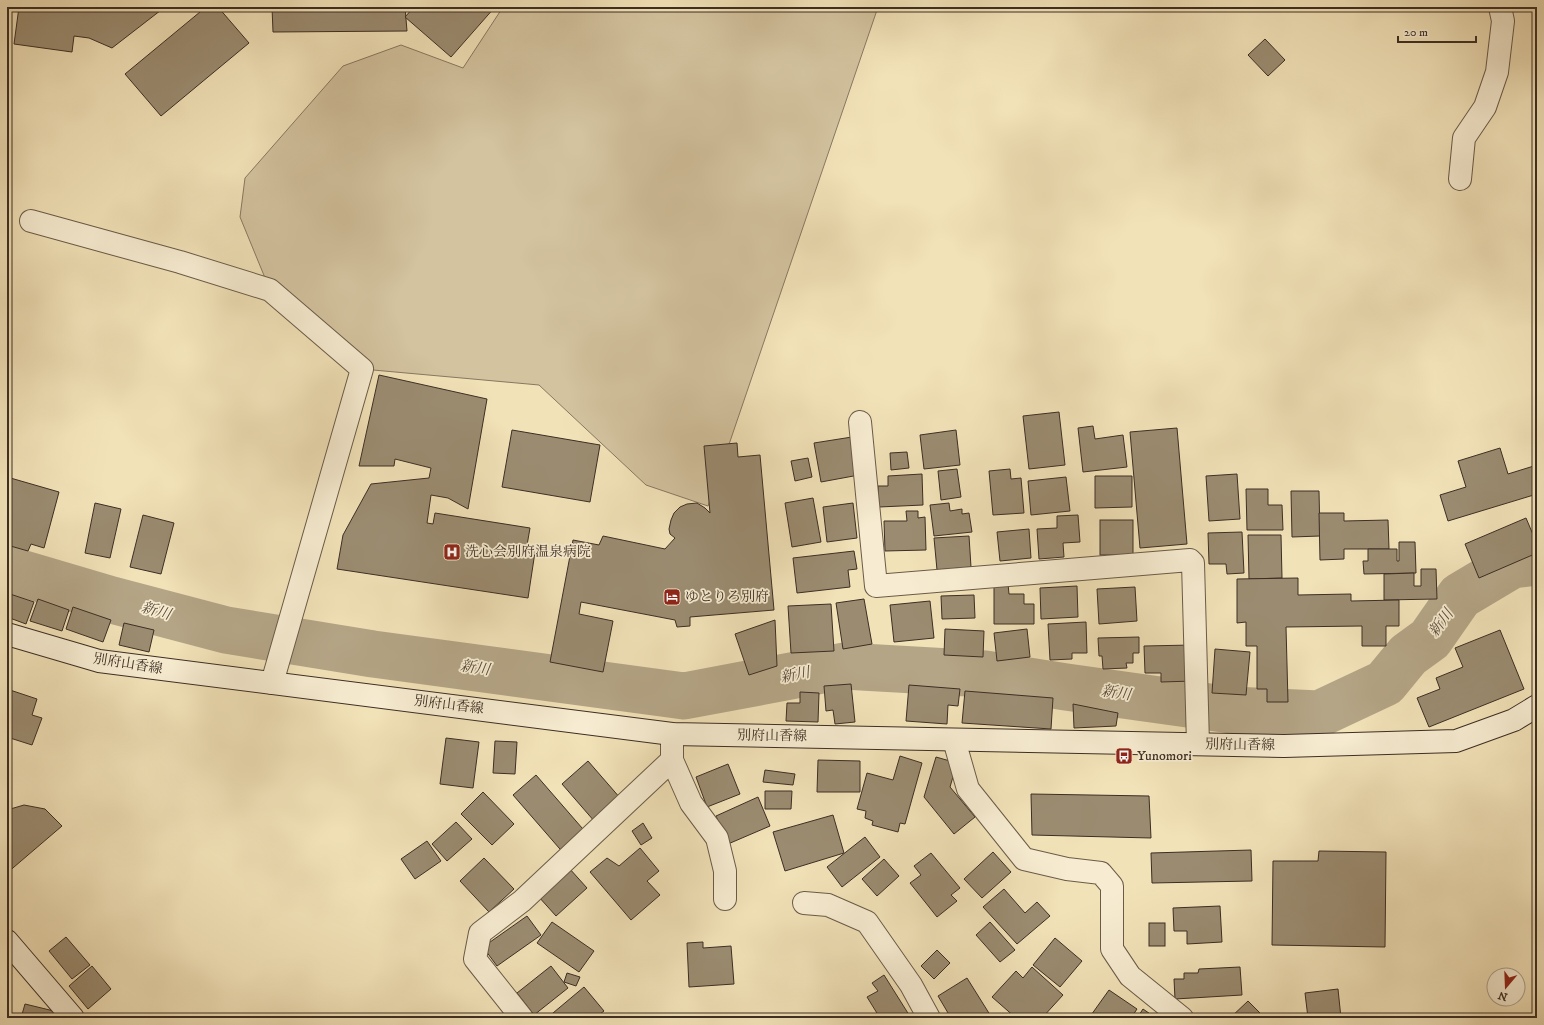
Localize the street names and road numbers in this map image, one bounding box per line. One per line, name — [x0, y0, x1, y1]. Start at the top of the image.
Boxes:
street label: 別府山香線 — [92, 650, 164, 678]
street label: 別府山香線 — [413, 692, 485, 718]
street label: 別府山香線 — [737, 726, 807, 746]
street label: 別府山香線 — [1205, 735, 1275, 755]

